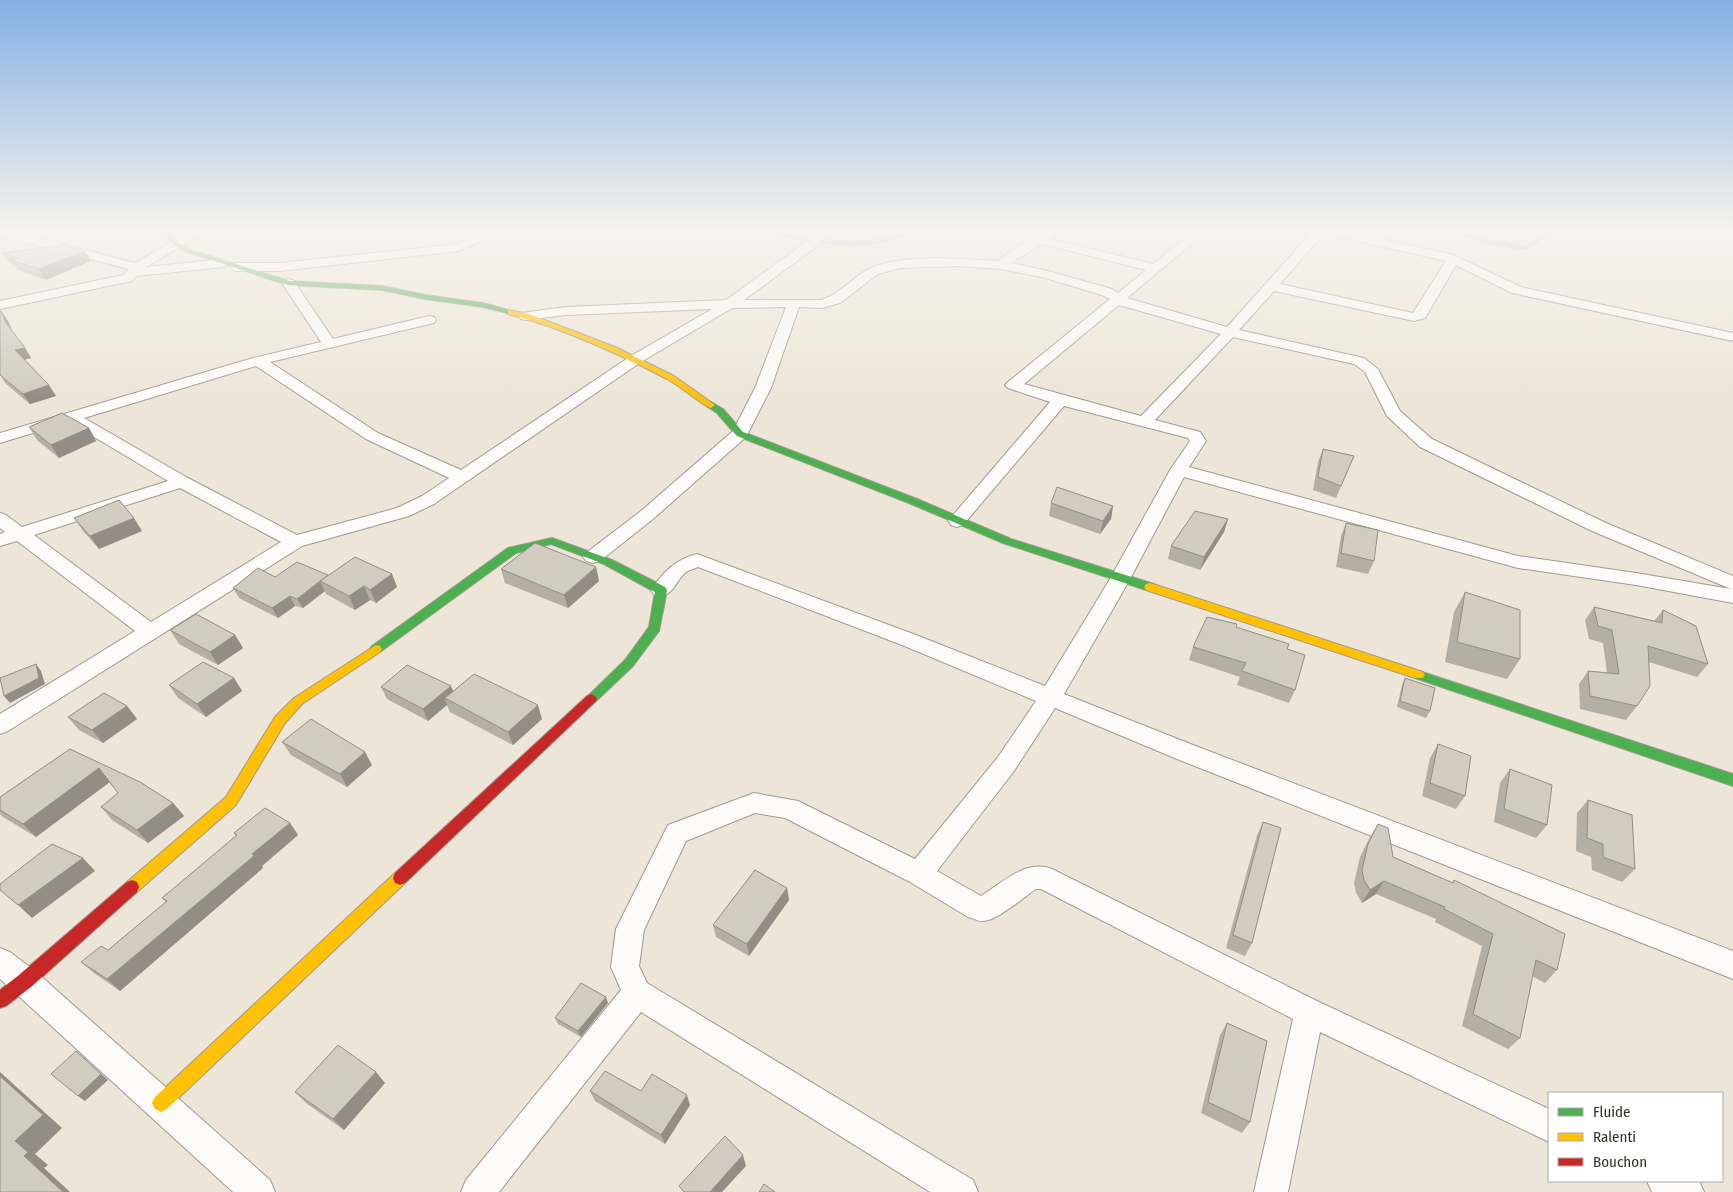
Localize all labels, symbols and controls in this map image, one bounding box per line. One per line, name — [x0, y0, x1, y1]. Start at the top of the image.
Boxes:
legend — [1548, 1092, 1723, 1182]
text: Fluide — [1593, 1103, 1630, 1121]
text: Ralenti — [1593, 1128, 1636, 1146]
text: Bouchon — [1593, 1153, 1647, 1171]

